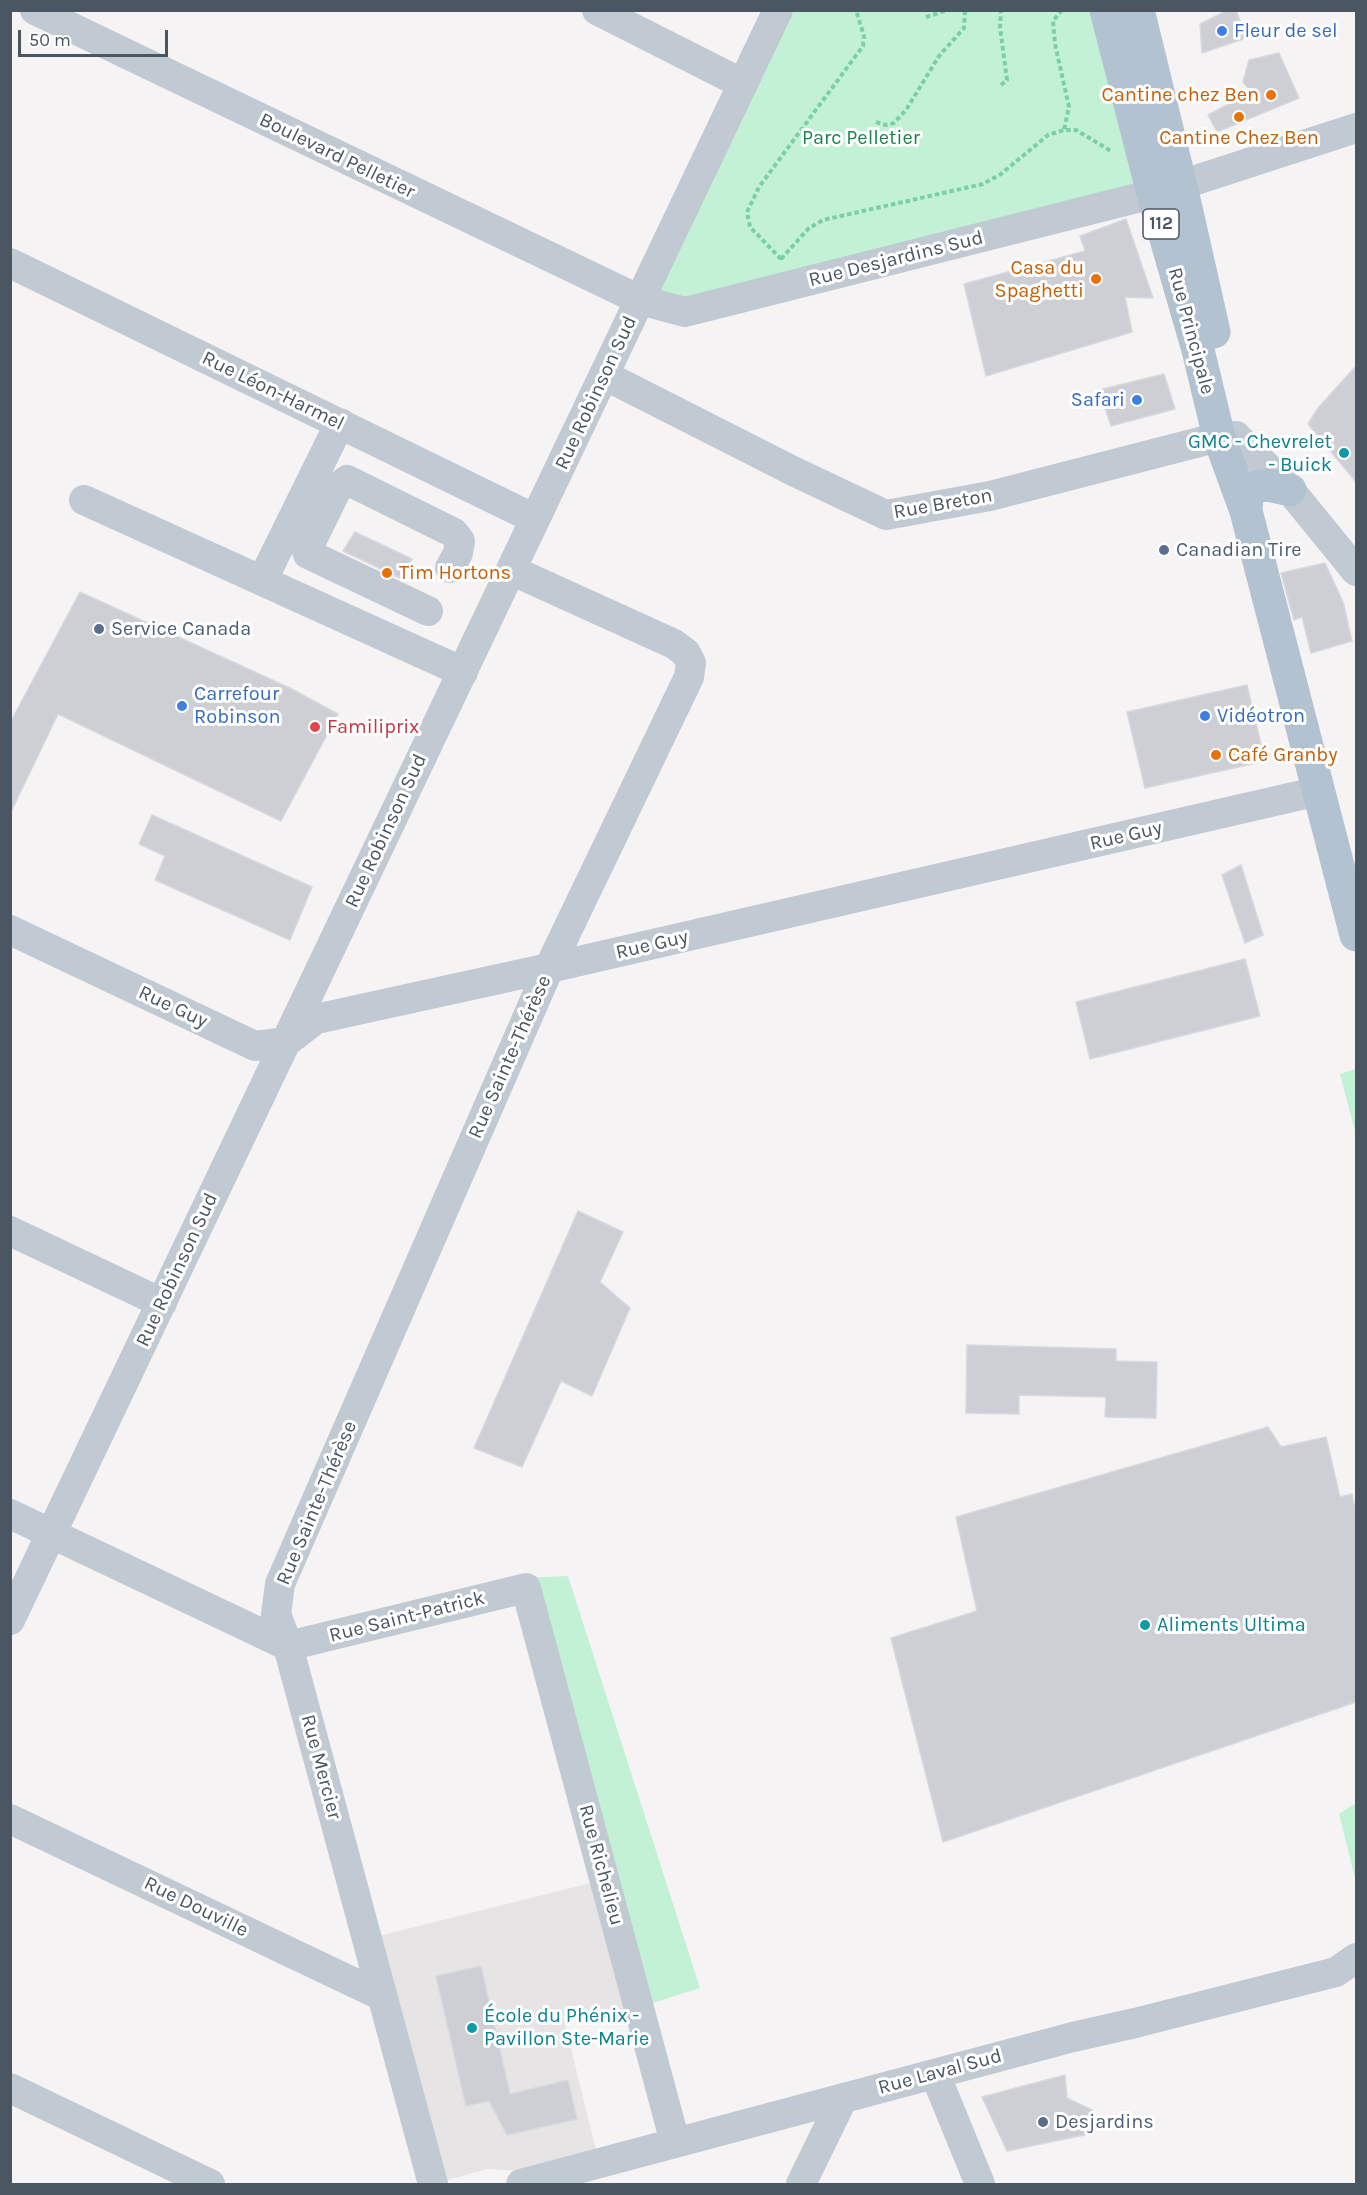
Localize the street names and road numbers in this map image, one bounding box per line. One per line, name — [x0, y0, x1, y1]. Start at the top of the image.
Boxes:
street label: Boulevard Pelletier — [255, 108, 419, 204]
road number: 112 — [1143, 209, 1179, 239]
street label: Rue Desjardins Sud — [806, 226, 986, 292]
street label: Rue Principale — [1163, 265, 1219, 397]
street label: Rue Robinson Sud — [550, 312, 642, 474]
street label: Rue Léon-Harmel — [198, 346, 348, 436]
street label: Rue Breton — [892, 484, 994, 524]
street label: Rue Robinson Sud — [340, 750, 432, 912]
street label: Rue Guy — [1087, 816, 1165, 856]
street label: Rue Guy — [613, 925, 691, 965]
street label: Rue Sainte-Thérèse — [463, 972, 557, 1142]
street label: Rue Guy — [135, 981, 211, 1033]
street label: Rue Robinson Sud — [131, 1189, 223, 1351]
street label: Rue Sainte-Thérèse — [272, 1417, 362, 1589]
street label: Rue Saint-Patrick — [327, 1586, 487, 1648]
street label: Rue Mercier — [295, 1712, 347, 1822]
street label: Rue Richelieu — [573, 1802, 629, 1928]
street label: Rue Douville — [140, 1871, 252, 1943]
street label: Rue Laval Sud — [875, 2044, 1005, 2100]

